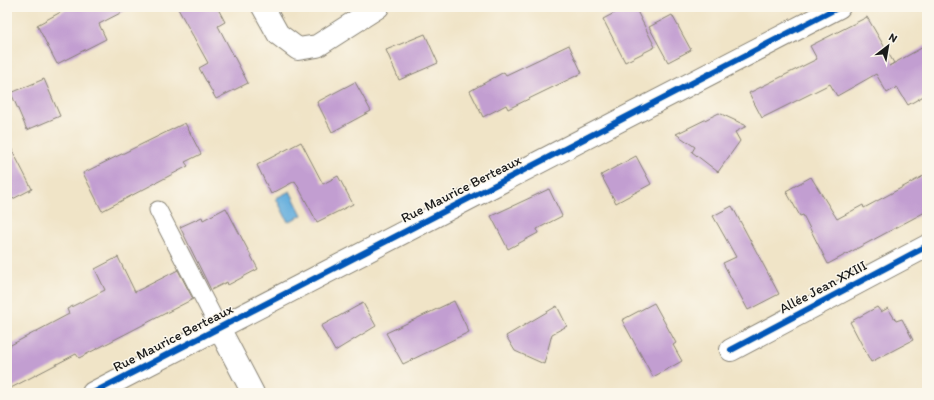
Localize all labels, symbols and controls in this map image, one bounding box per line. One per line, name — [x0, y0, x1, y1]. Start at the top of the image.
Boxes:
north arrow — [868, 26, 908, 66]
text: N — [886, 30, 899, 45]
street label: Rue Maurice Berteaux — [398, 151, 524, 227]
street label: Allée Jean XXIII — [776, 257, 870, 317]
street label: Rue Maurice Berteaux — [110, 300, 236, 376]

